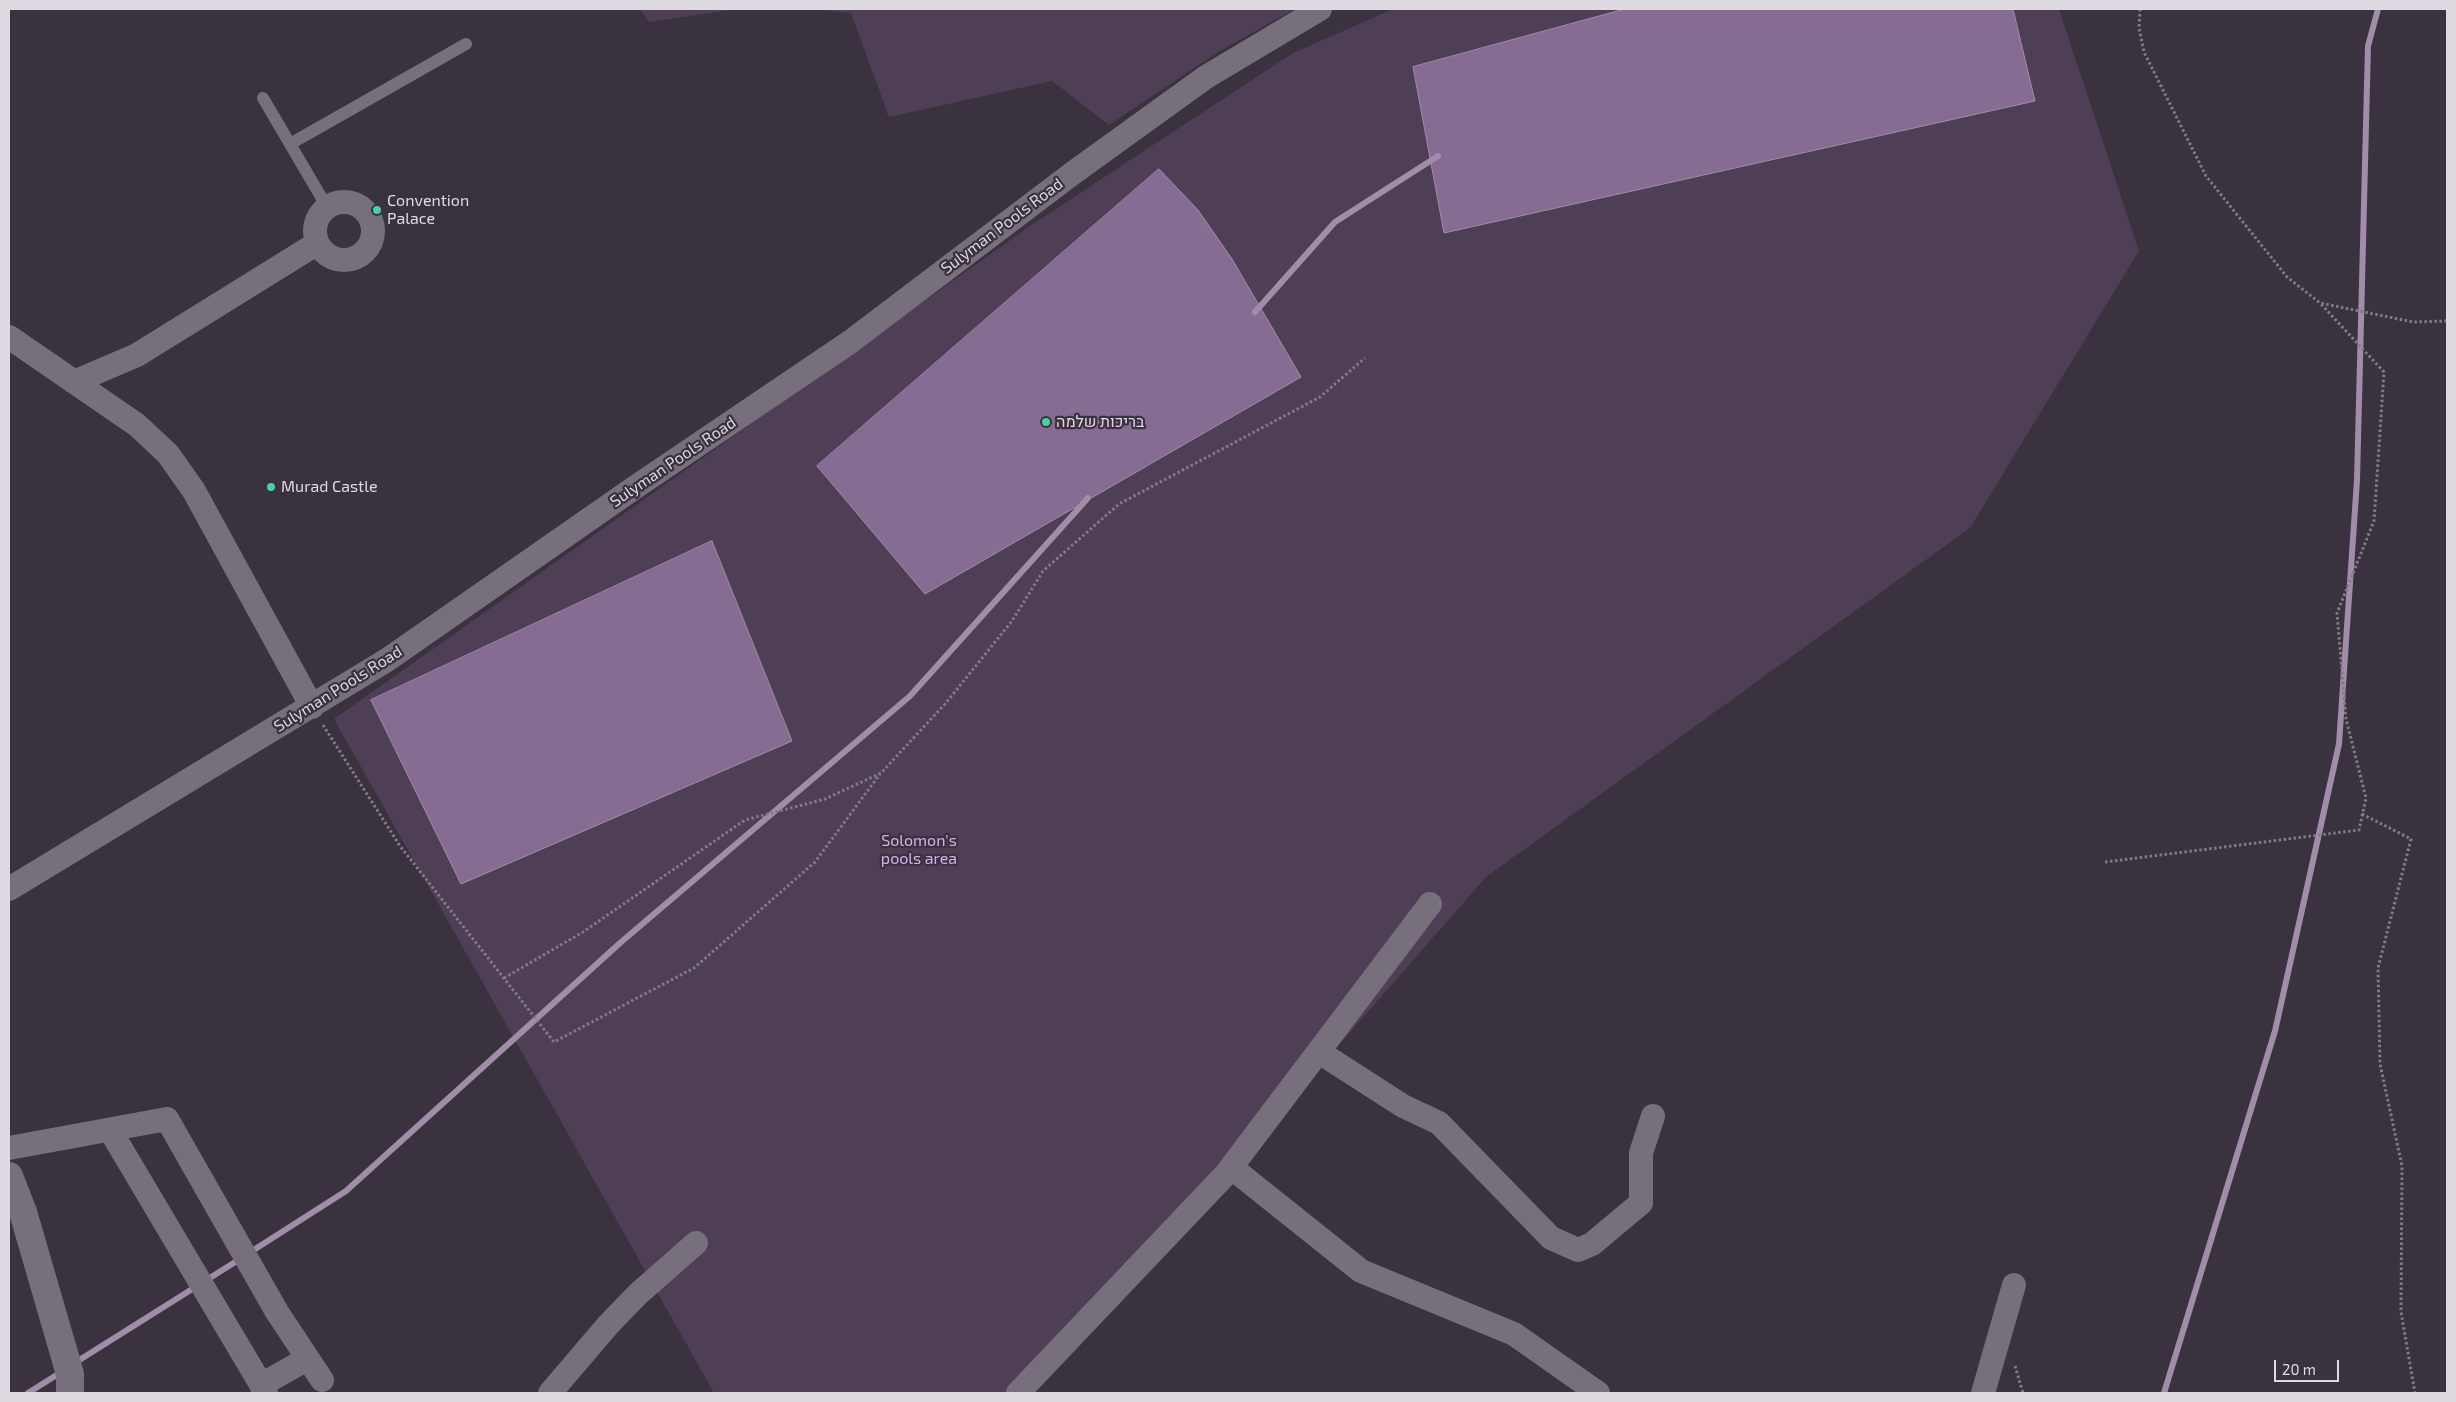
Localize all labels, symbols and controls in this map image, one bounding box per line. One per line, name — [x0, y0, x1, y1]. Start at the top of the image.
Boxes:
street label: Sulyman Pools Road — [937, 174, 1067, 278]
place label: Convention Palace — [387, 191, 469, 229]
marker: Convention Palace — [371, 204, 383, 216]
place label: בריכות שלמה — [1056, 412, 1144, 432]
street label: Sulyman Pools Road — [607, 413, 739, 511]
marker: בריכות שלמה — [1040, 416, 1052, 428]
place label: Murad Castle — [281, 477, 378, 497]
marker: Murad Castle — [265, 481, 277, 493]
street label: Sulyman Pools Road — [270, 642, 406, 736]
park label: Solomon's pools area — [881, 831, 957, 869]
scale bar — [2276, 1350, 2341, 1382]
text: 20 m — [2282, 1360, 2316, 1378]

